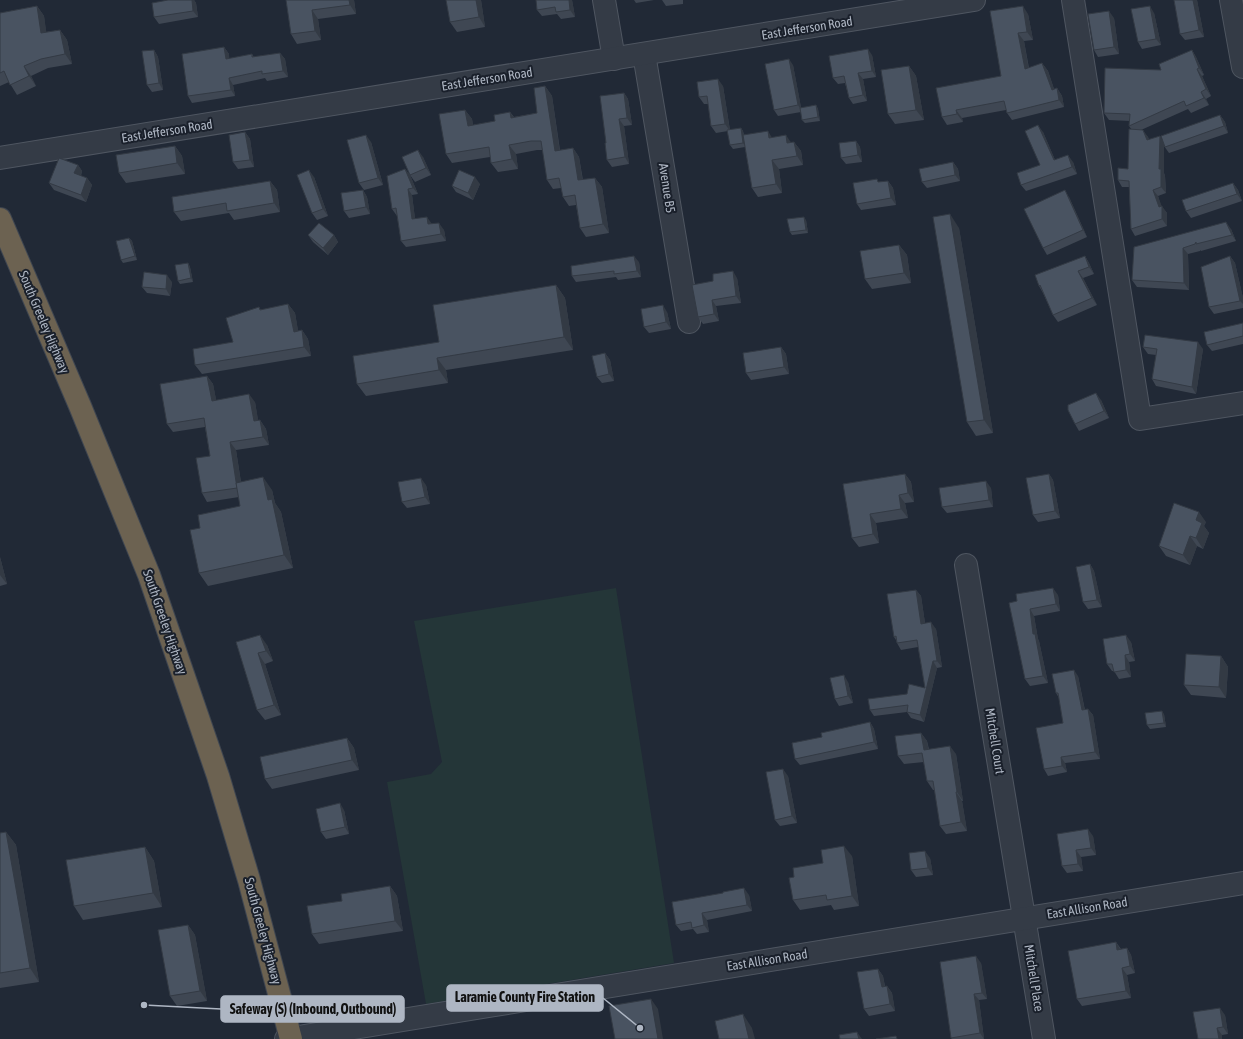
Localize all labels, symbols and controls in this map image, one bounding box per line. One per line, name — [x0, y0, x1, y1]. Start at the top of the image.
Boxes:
street label: East Jefferson Road — [760, 13, 854, 43]
street label: East Jefferson Road — [440, 64, 534, 94]
street label: East Jefferson Road — [120, 116, 214, 146]
street label: Avenue B5 — [656, 162, 678, 214]
street label: South Greeley Highway — [16, 269, 73, 376]
street label: South Greeley Highway — [140, 568, 190, 677]
street label: Mitchell Court — [982, 707, 1008, 775]
street label: South Greeley Highway — [242, 876, 285, 987]
street label: East Allison Road — [1046, 894, 1128, 922]
street label: Mitchell Place — [1021, 943, 1047, 1013]
street label: East Allison Road — [726, 946, 808, 974]
callout: Laramie County Fire Station — [447, 985, 603, 1011]
text: Laramie County Fire Station — [455, 989, 595, 1005]
callout: Safeway (S) (Inbound, Outbound) — [221, 996, 404, 1022]
text: Safeway (S) (Inbound, Outbound) — [230, 1001, 396, 1017]

